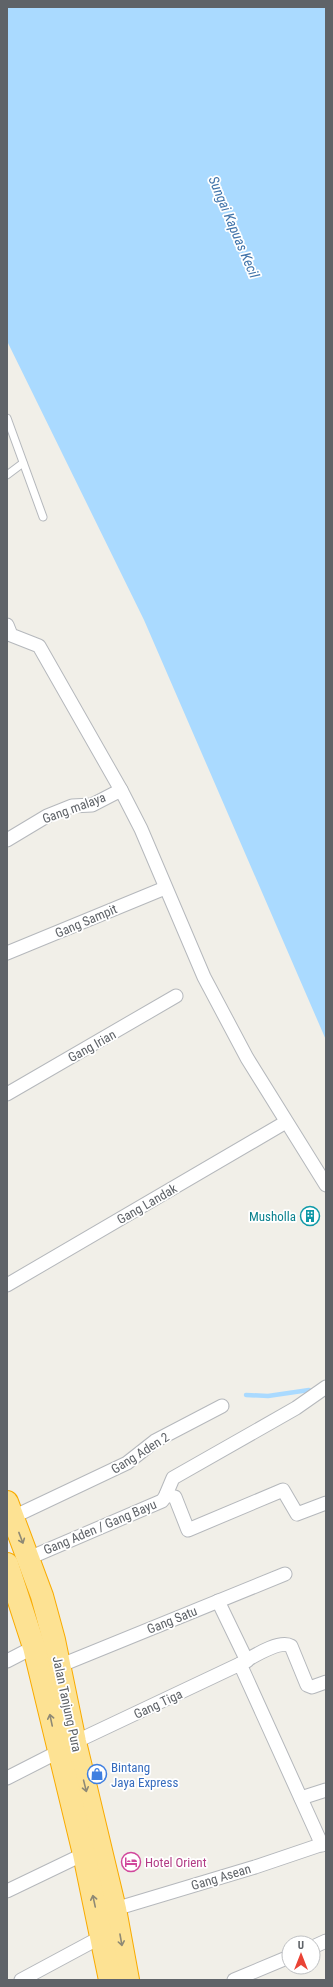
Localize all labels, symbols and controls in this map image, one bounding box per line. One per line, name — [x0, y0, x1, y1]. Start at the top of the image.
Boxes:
water label: Sungai Kapuas Kecil — [205, 174, 263, 281]
street label: Gang malaya — [40, 790, 108, 826]
street label: Gang Sampit — [53, 901, 119, 941]
street label: Gang Irian — [65, 1027, 119, 1065]
street label: Gang Landak — [114, 1181, 180, 1227]
building icon: Musholla — [299, 1205, 321, 1227]
place label: Musholla — [249, 1209, 296, 1224]
street label: Gang Aden 2 — [108, 1429, 172, 1477]
street label: Gang Aden / Gang Bayu — [41, 1496, 159, 1558]
one-way arrow — [18, 1532, 26, 1544]
street label: Gang Satu — [145, 1603, 199, 1637]
street label: Jalan Tanjung Pura — [50, 1655, 84, 1753]
street label: Gang Tiga — [131, 1686, 185, 1722]
one-way arrow — [47, 1713, 55, 1726]
place label: Bintang Jaya Express — [111, 1760, 178, 1790]
shop icon: Bintang Jaya Express — [86, 1763, 108, 1785]
one-way arrow — [82, 1779, 90, 1792]
hotel icon: Hotel Orient — [120, 1851, 142, 1873]
place label: Hotel Orient — [145, 1855, 207, 1870]
street label: Gang Asean — [189, 1861, 253, 1893]
one-way arrow — [89, 1894, 97, 1907]
one-way arrow — [117, 1933, 125, 1946]
north arrow — [281, 1935, 321, 1975]
text: U — [298, 1939, 304, 1952]

